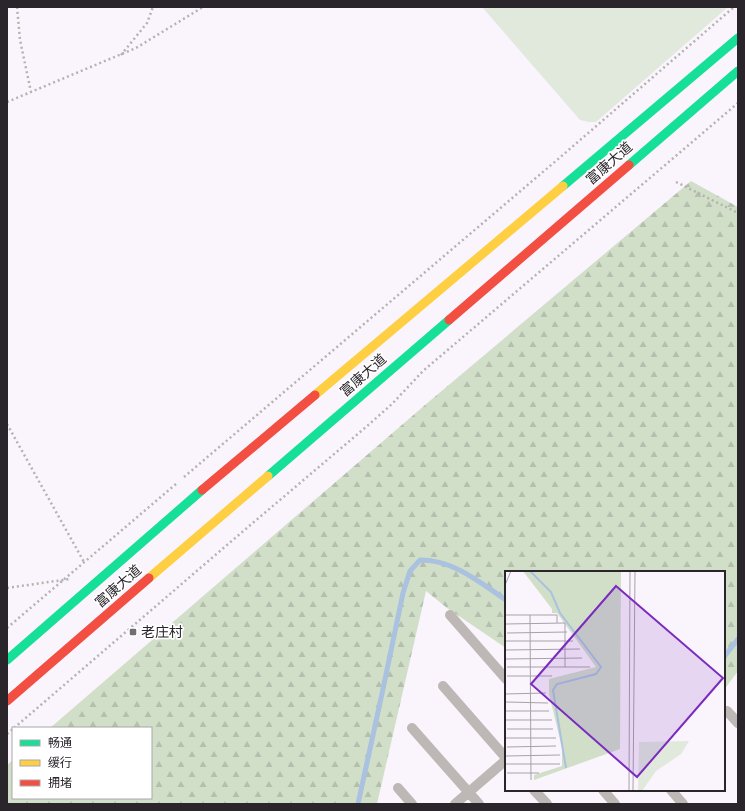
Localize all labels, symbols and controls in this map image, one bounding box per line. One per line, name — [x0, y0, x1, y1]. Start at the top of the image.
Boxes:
street label: 富康大道 — [583, 139, 635, 187]
street label: 富康大道 — [337, 351, 389, 399]
street label: 富康大道 — [92, 562, 144, 610]
inset map — [505, 571, 725, 791]
place label: 老庄村 — [141, 624, 183, 640]
marker: 老庄村 — [128, 627, 138, 637]
legend — [12, 727, 152, 799]
text: 畅通 — [48, 736, 72, 750]
text: 缓行 — [48, 756, 72, 770]
text: 拥堵 — [48, 776, 72, 790]

